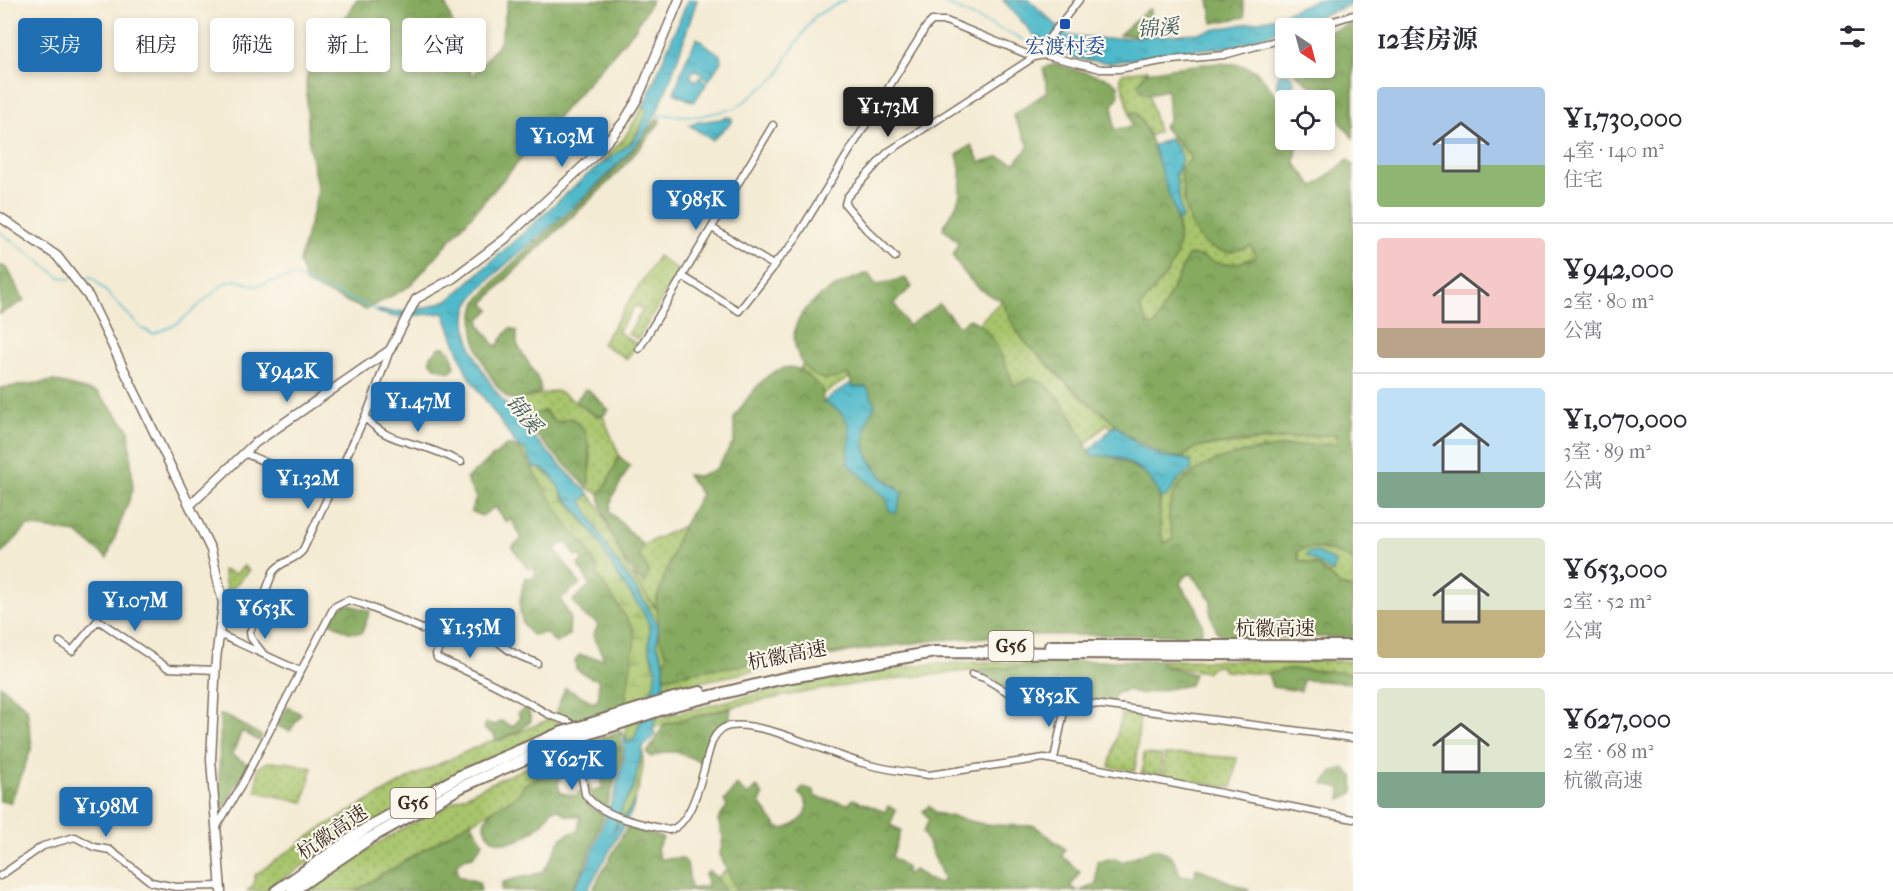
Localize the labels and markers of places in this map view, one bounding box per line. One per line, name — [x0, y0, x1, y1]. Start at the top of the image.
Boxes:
marker: 宏渡村委 — [1058, 17, 1072, 31]
place label: 宏渡村委 — [1025, 35, 1105, 58]
pin: ¥1.73M — [839, 87, 937, 138]
pin: ¥1.03M — [513, 117, 611, 168]
pin: ¥985K — [654, 180, 738, 231]
pin: ¥942K — [245, 352, 329, 403]
pin: ¥1.47M — [369, 382, 467, 433]
pin: ¥1.32M — [259, 459, 357, 510]
pin: ¥1.07M — [86, 581, 184, 632]
pin: ¥653K — [223, 589, 307, 640]
pin: ¥1.35M — [421, 608, 519, 659]
pin: ¥852K — [1007, 677, 1091, 728]
pin: ¥627K — [530, 740, 614, 791]
pin: ¥1.98M — [57, 787, 155, 838]

